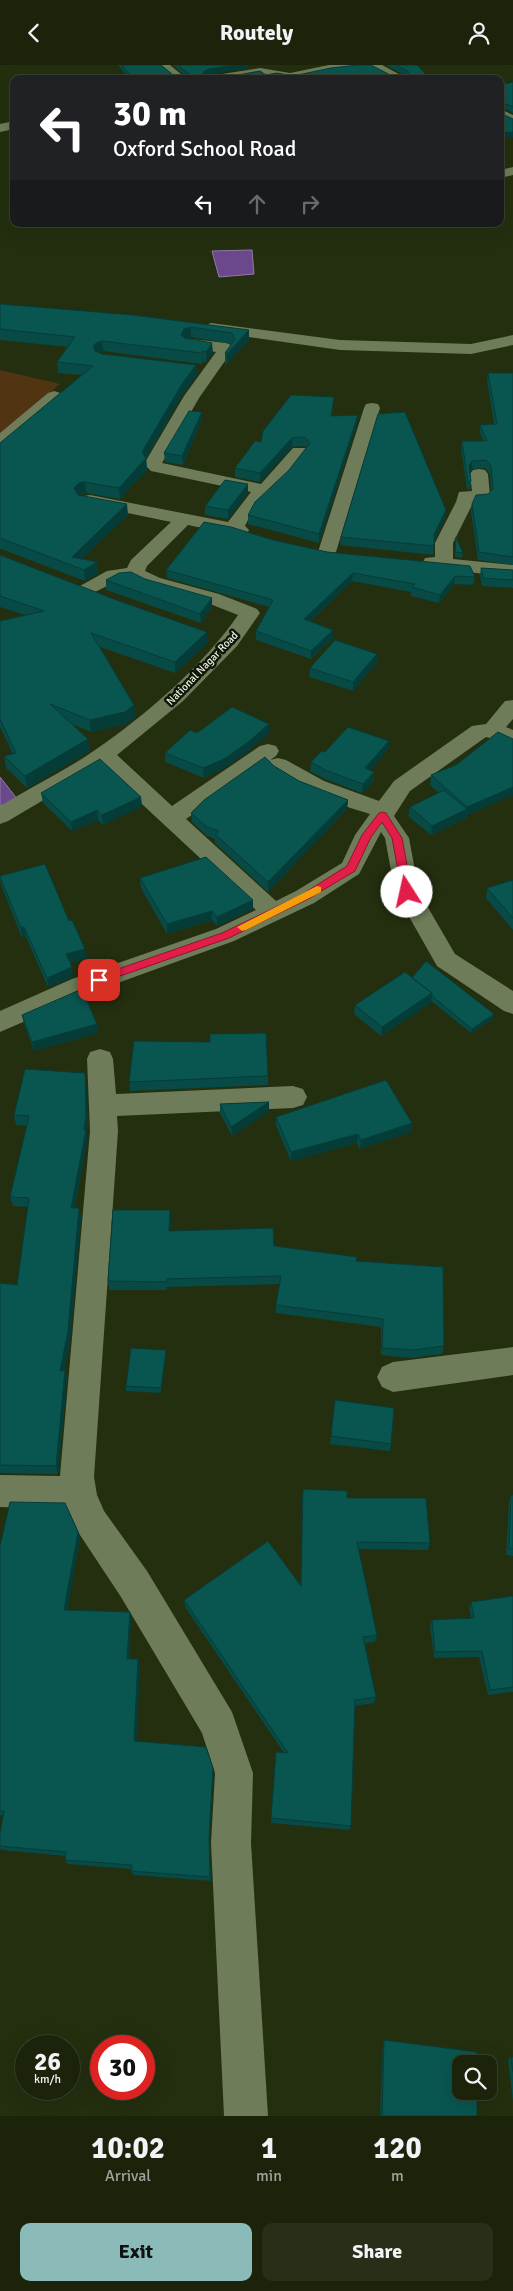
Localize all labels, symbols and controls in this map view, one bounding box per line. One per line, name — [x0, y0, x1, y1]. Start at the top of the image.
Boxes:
icon: back — [20, 19, 48, 47]
text: Routely — [220, 19, 293, 46]
icon: person — [465, 19, 493, 47]
text: 30 m — [113, 92, 187, 135]
icon: left — [30, 95, 95, 160]
text: Oxford School Road — [113, 135, 296, 162]
icon: left — [190, 190, 218, 218]
icon: ahead — [243, 190, 271, 218]
icon: right — [296, 190, 324, 218]
street label: National Nagar Road — [164, 629, 241, 708]
position arrow — [380, 865, 432, 917]
pin — [78, 959, 120, 1001]
icon: arrive — [85, 966, 113, 994]
speed limit sign: 30 — [90, 2035, 155, 2100]
text: 26 — [34, 2046, 61, 2077]
map controls — [452, 2055, 497, 2100]
button: search — [452, 2055, 497, 2100]
text: km/h — [34, 2072, 61, 2087]
text: 10:02 — [91, 2130, 165, 2167]
text: 1 — [261, 2130, 277, 2167]
text: 120 — [373, 2130, 422, 2167]
text: Arrival — [105, 2166, 151, 2186]
text: min — [256, 2166, 282, 2186]
text: m — [391, 2166, 404, 2186]
button: Exit — [20, 2223, 252, 2281]
button: Share — [262, 2223, 493, 2281]

